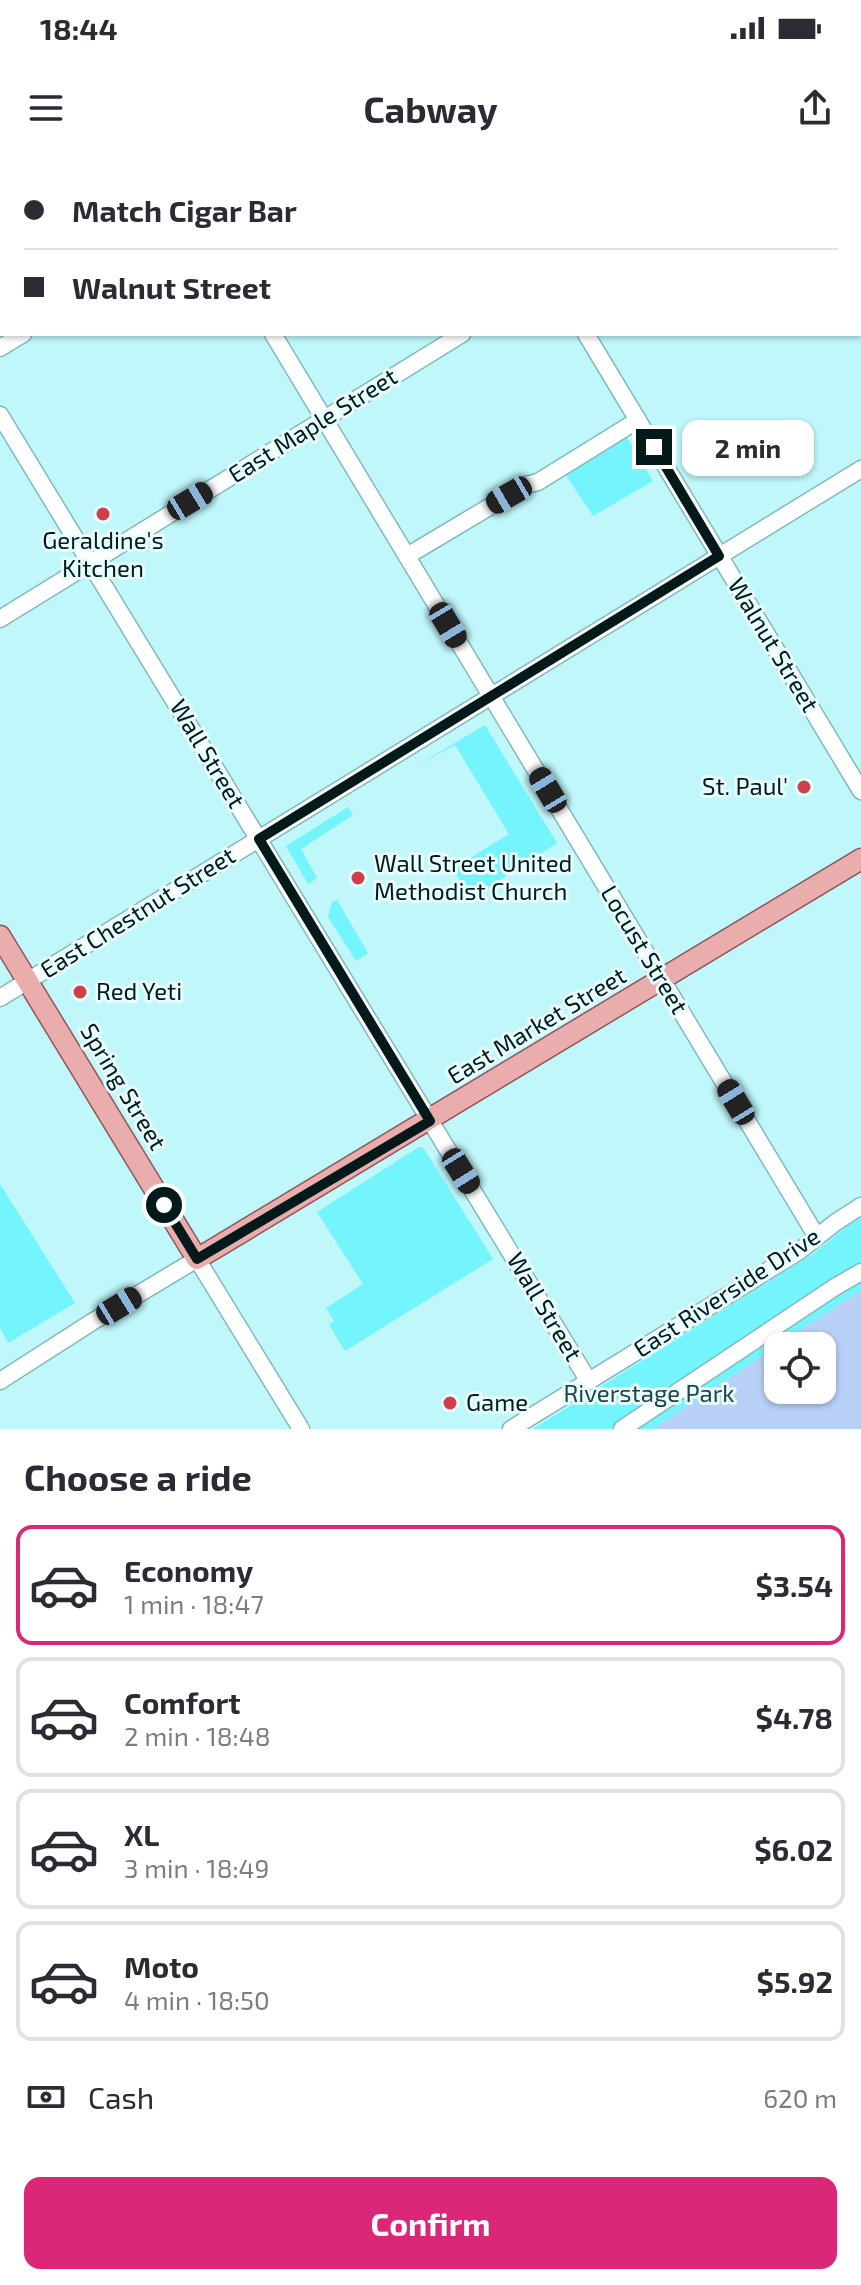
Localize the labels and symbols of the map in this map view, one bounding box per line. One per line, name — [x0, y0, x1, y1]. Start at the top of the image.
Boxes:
street label: East Maple Street — [222, 361, 402, 488]
callout: 2 min — [682, 419, 814, 475]
route end — [636, 429, 672, 465]
car — [482, 473, 536, 517]
car — [163, 478, 217, 524]
marker: Geraldine's Kitchen — [94, 505, 112, 523]
place label: Geraldine's Kitchen — [42, 525, 164, 582]
street label: Walnut Street — [723, 572, 826, 717]
car — [425, 598, 471, 652]
street label: Wall Street — [165, 694, 252, 813]
car — [525, 763, 571, 817]
place label: St. Paul' — [702, 771, 788, 800]
marker: St. Paul' — [795, 778, 813, 796]
street label: East Chestnut Street — [35, 840, 240, 983]
place label: Wall Street United Methodist Church — [374, 848, 572, 905]
marker: Wall Street United Methodist Church — [349, 869, 367, 887]
street label: Locust Street — [596, 880, 695, 1019]
street label: East Market Street — [442, 960, 631, 1089]
place label: Red Yeti — [96, 976, 182, 1005]
marker: Red Yeti — [71, 983, 89, 1001]
street label: Spring Street — [75, 1018, 173, 1155]
car — [713, 1075, 759, 1129]
car — [438, 1144, 484, 1198]
route start — [146, 1187, 182, 1223]
street label: East Riverside Drive — [628, 1221, 825, 1363]
street label: Wall Street — [502, 1247, 589, 1366]
car — [92, 1283, 146, 1329]
park label: Riverstage Park — [564, 1378, 735, 1407]
place label: Game — [466, 1387, 528, 1416]
marker: Game — [441, 1394, 459, 1412]

